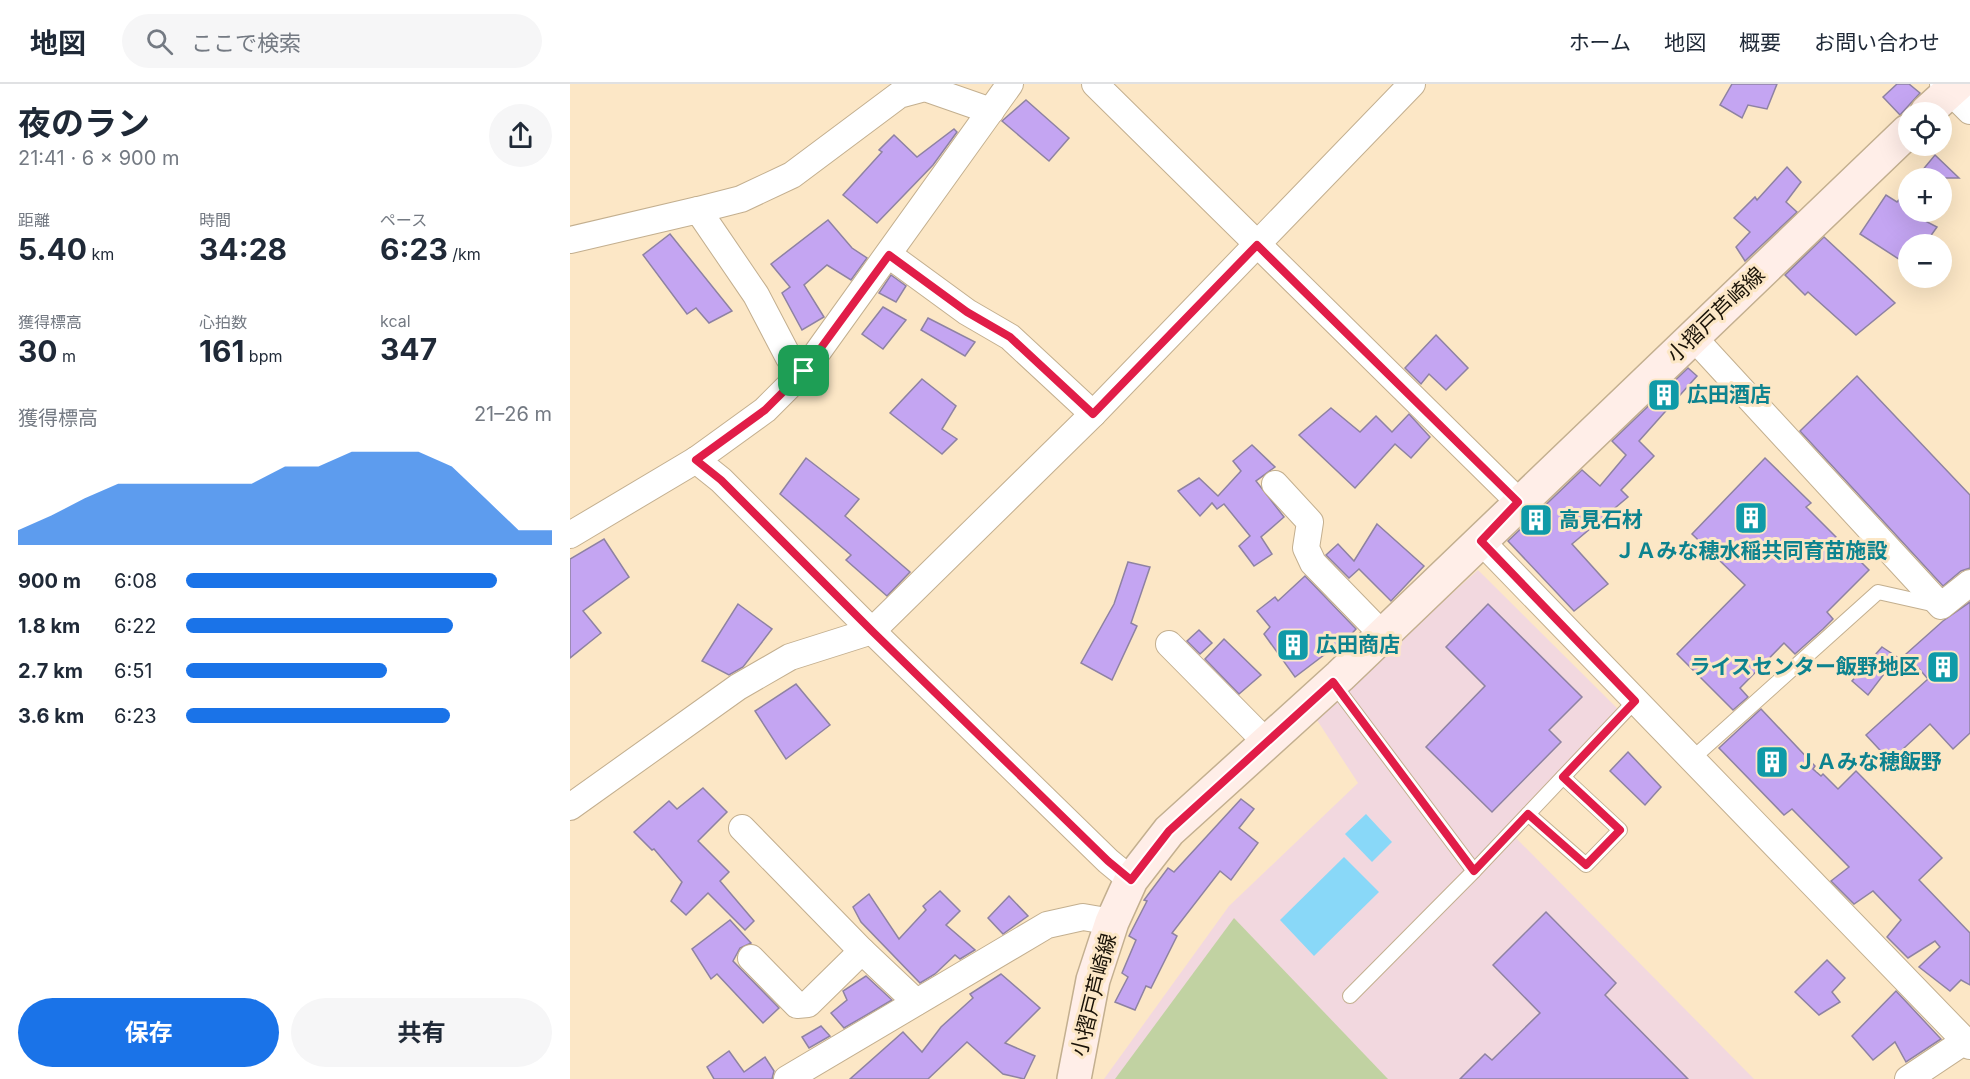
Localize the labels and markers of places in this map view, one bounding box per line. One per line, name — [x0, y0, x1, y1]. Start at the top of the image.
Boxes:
pin — [778, 345, 829, 396]
building icon: 広田酒店 — [1646, 377, 1682, 413]
place label: 広田酒店 — [1687, 382, 1771, 407]
building icon: ＪＡみな穂水稲共同育苗施設 — [1733, 500, 1769, 536]
building icon: 高見石材 — [1518, 502, 1554, 538]
place label: 高見石材 — [1559, 507, 1643, 532]
place label: ＪＡみな穂水稲共同育苗施設 — [1615, 538, 1888, 563]
building icon: 広田商店 — [1275, 627, 1311, 663]
place label: 広田商店 — [1316, 632, 1400, 657]
building icon: ライスセンター飯野地区 — [1925, 649, 1961, 685]
place label: ライスセンター飯野地区 — [1690, 654, 1920, 679]
building icon: ＪＡみな穂飯野 — [1754, 744, 1790, 780]
place label: ＪＡみな穂飯野 — [1795, 749, 1942, 774]

